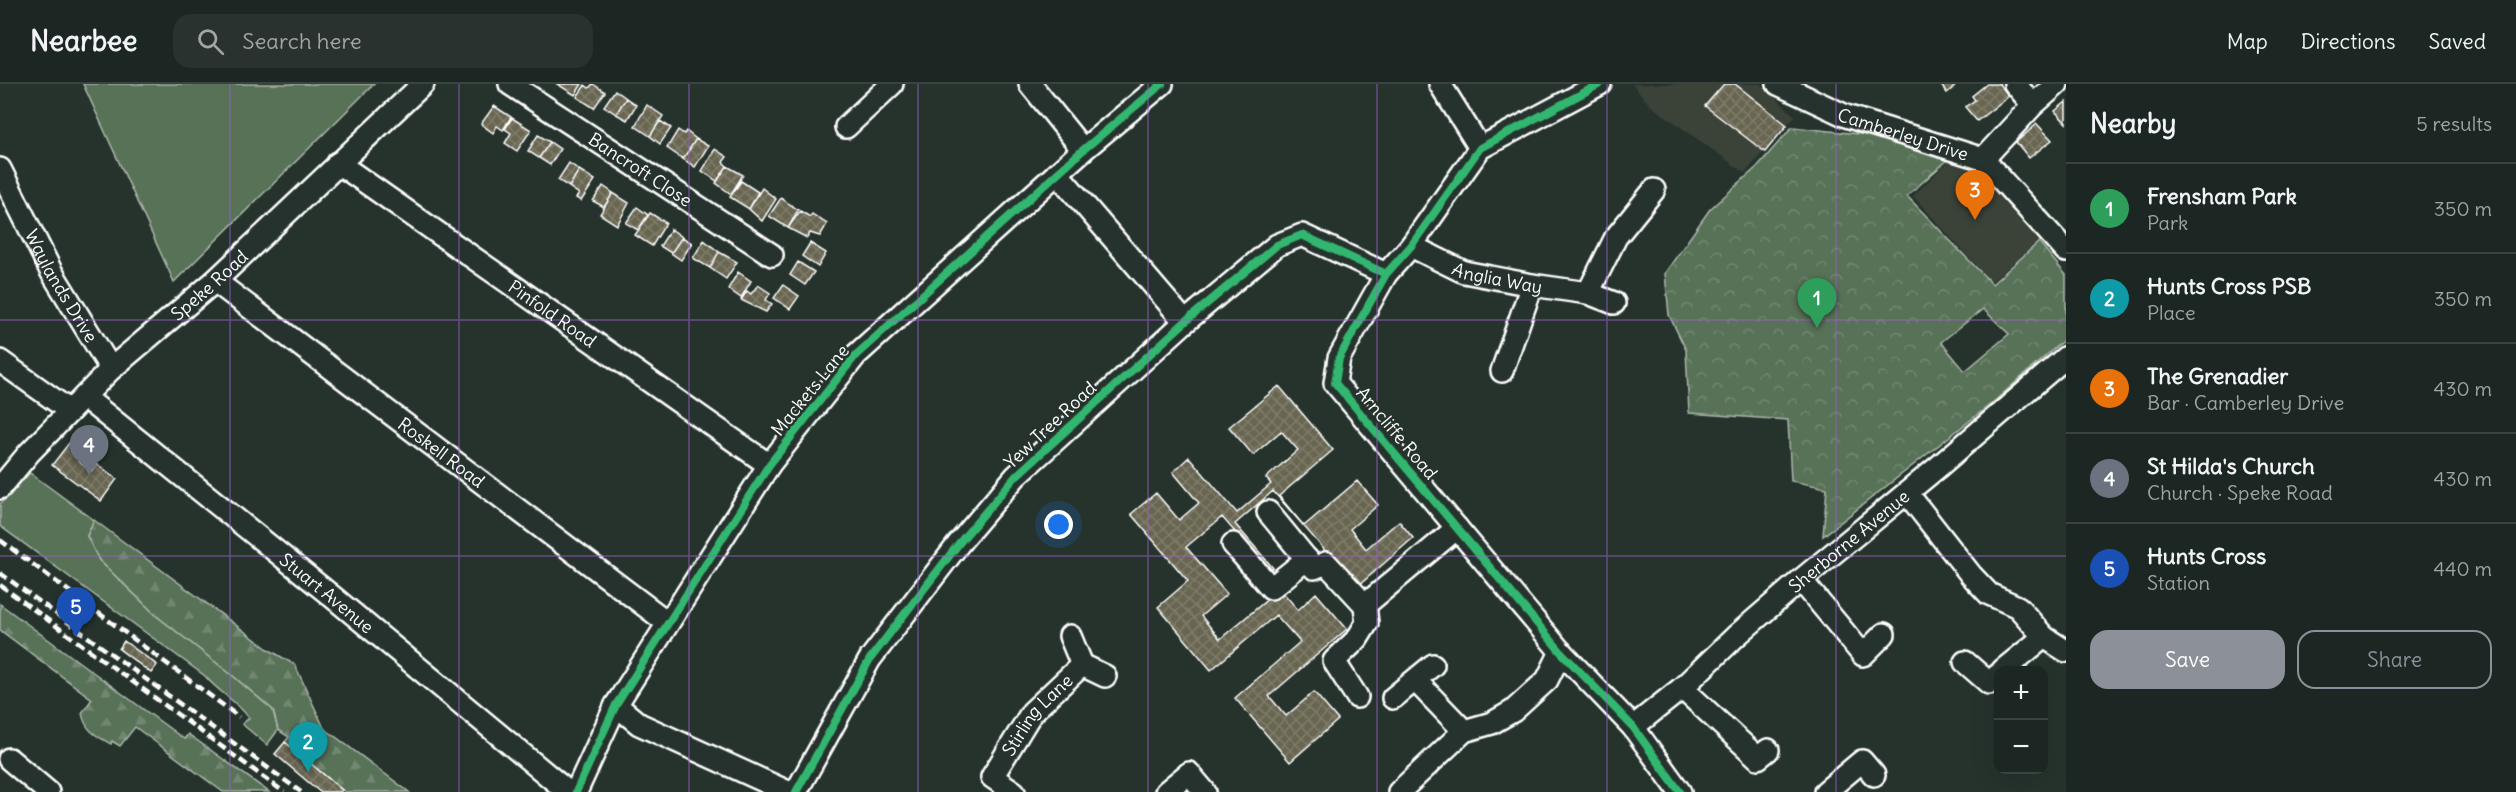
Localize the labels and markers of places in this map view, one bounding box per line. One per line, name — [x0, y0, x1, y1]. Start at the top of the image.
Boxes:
pin: 3 — [1956, 170, 1994, 220]
pin: 1 — [1798, 278, 1836, 328]
pin: 4 — [70, 426, 109, 475]
pin: 5 — [56, 588, 96, 637]
pin: 2 — [288, 722, 328, 772]

